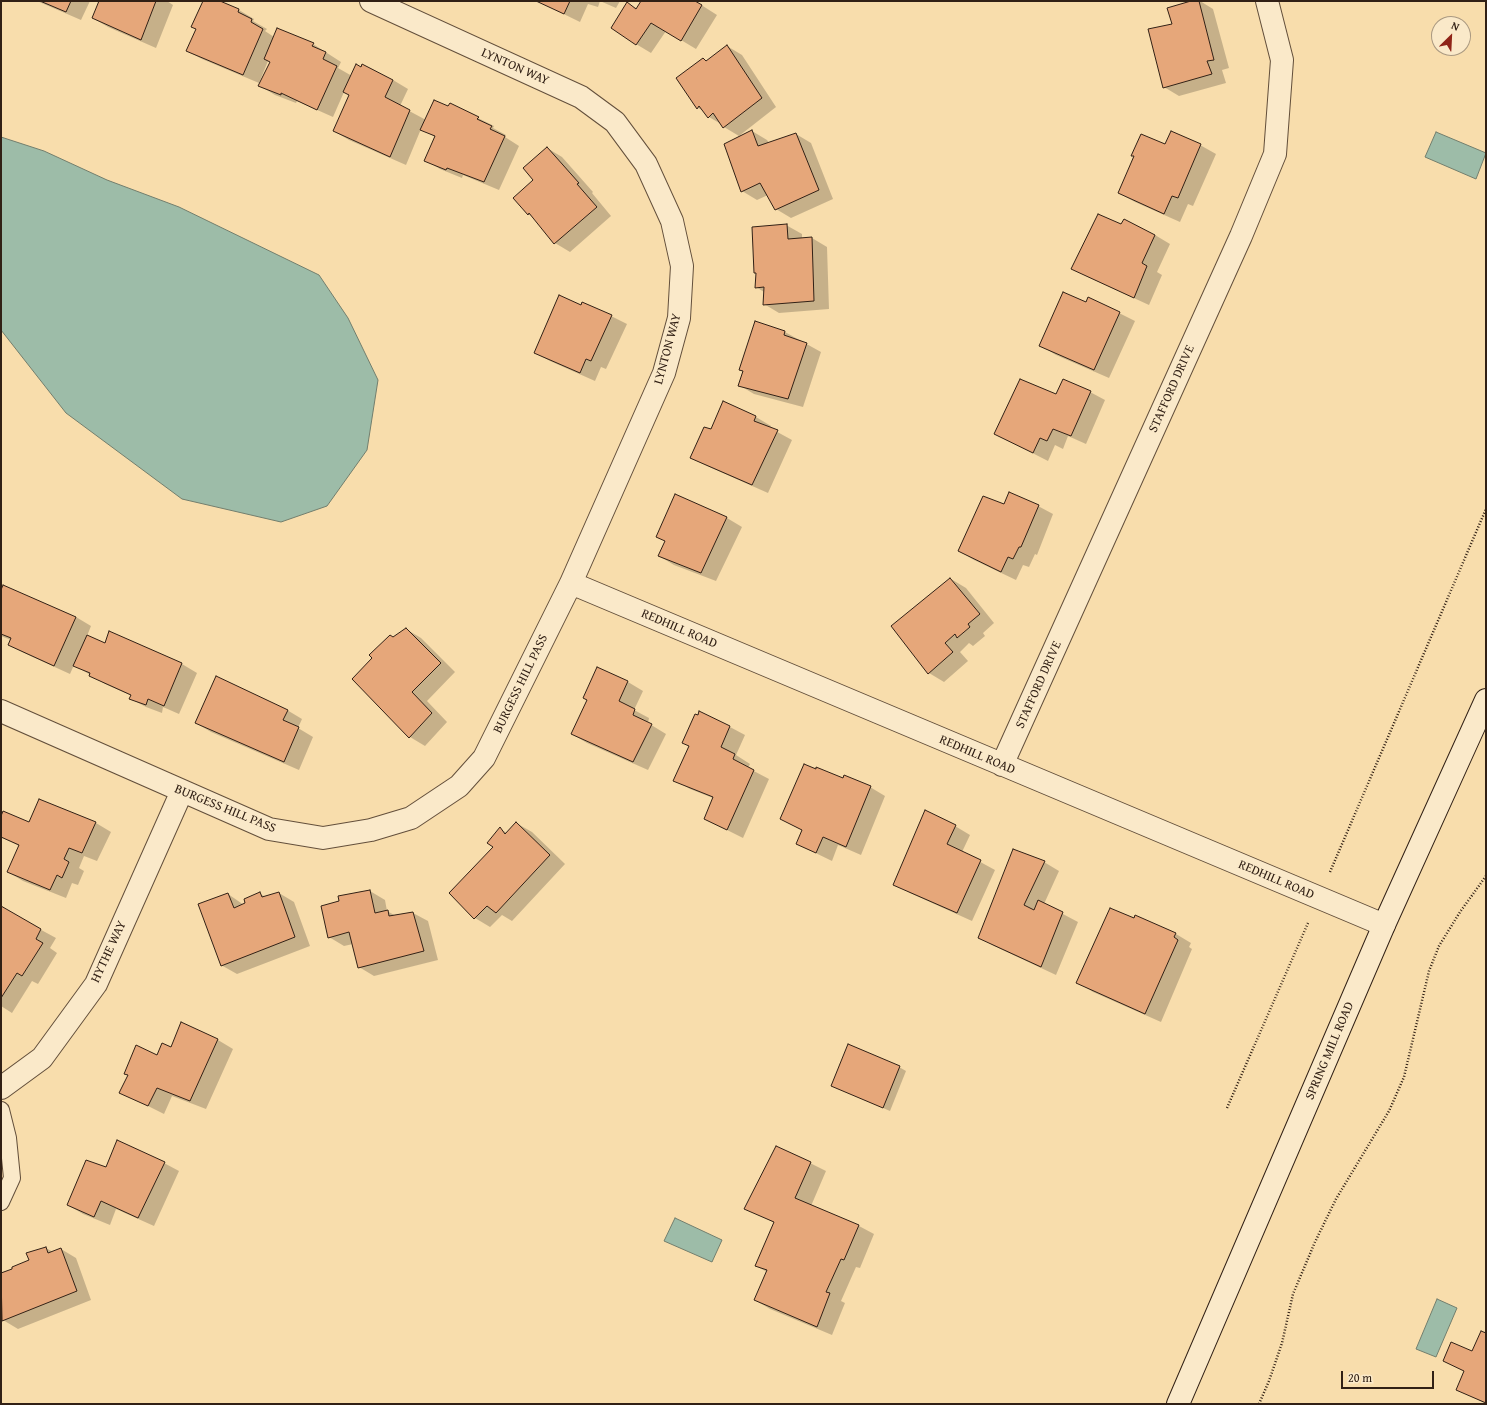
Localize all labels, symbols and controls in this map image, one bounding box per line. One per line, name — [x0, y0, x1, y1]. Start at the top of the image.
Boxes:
north arrow — [1431, 16, 1471, 56]
text: N — [1449, 17, 1462, 35]
street label: LYNTON WAY — [479, 45, 551, 89]
street label: LYNTON WAY — [651, 312, 685, 386]
street label: STAFFORD DRIVE — [1146, 343, 1198, 435]
street label: REDHILL ROAD — [639, 606, 719, 652]
street label: BURGESS HILL PASS — [490, 632, 552, 736]
street label: STAFFORD DRIVE — [1013, 639, 1065, 731]
street label: REDHILL ROAD — [937, 732, 1017, 778]
street label: BURGESS HILL PASS — [172, 782, 278, 836]
street label: REDHILL ROAD — [1236, 857, 1316, 903]
street label: HYTHE WAY — [88, 919, 130, 985]
street label: SPRING MILL ROAD — [1302, 1000, 1358, 1102]
scale bar — [1343, 1363, 1436, 1389]
text: 20 m — [1348, 1369, 1372, 1386]

